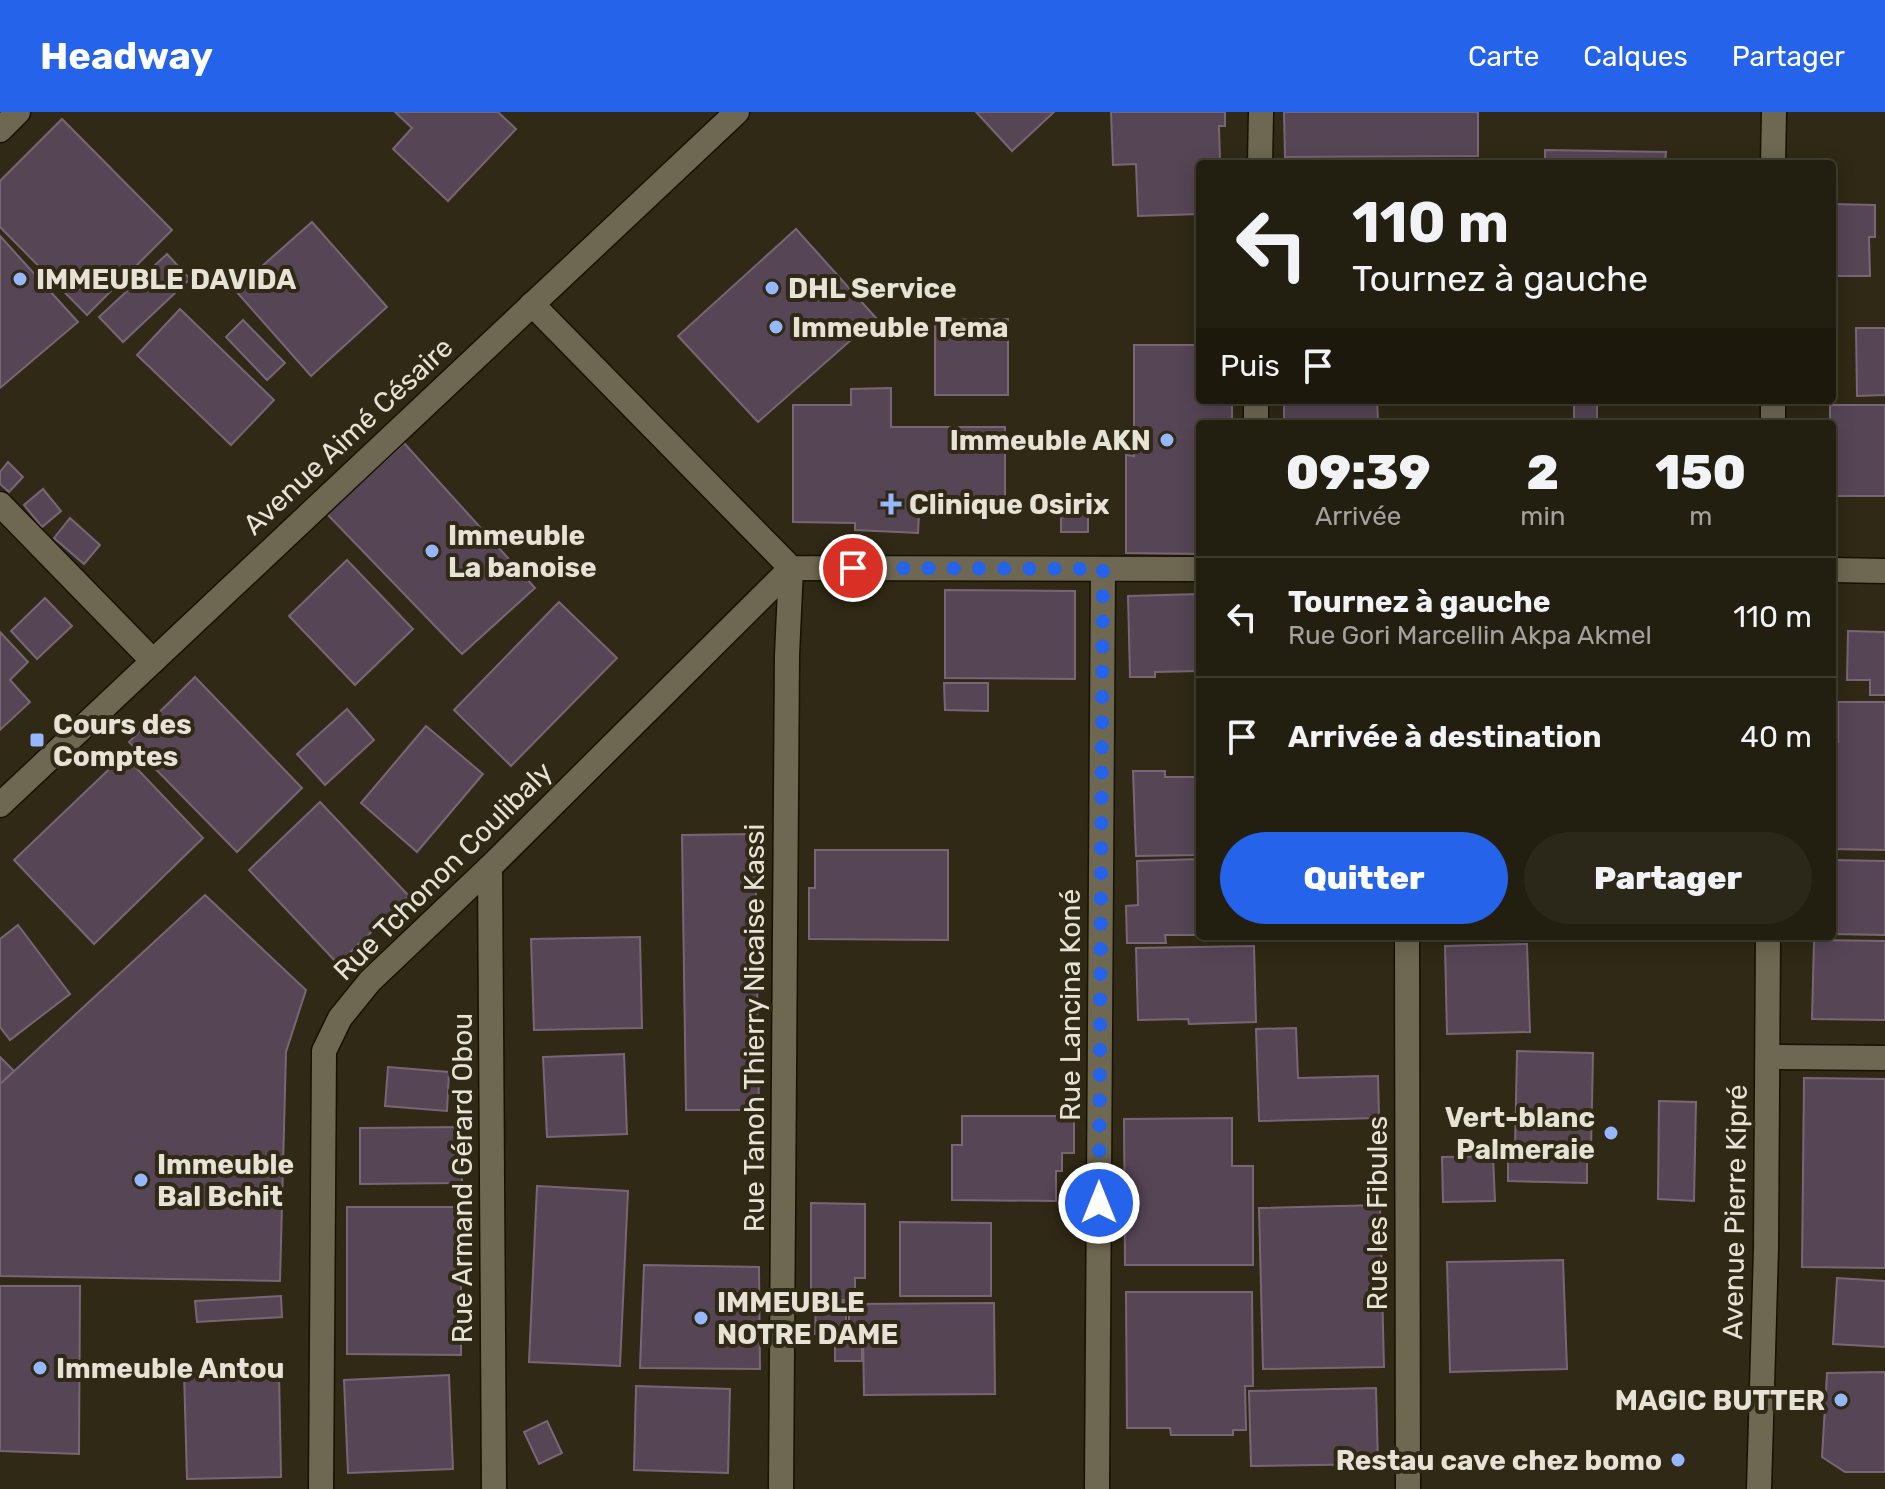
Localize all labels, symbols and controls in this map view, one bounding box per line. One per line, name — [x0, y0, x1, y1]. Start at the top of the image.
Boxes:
text: Headway — [40, 33, 213, 79]
text: Carte — [1468, 40, 1539, 73]
text: Calques — [1583, 40, 1688, 73]
text: Partager — [1732, 40, 1845, 73]
text: 110 m — [1352, 190, 1509, 256]
icon: left — [1220, 192, 1324, 296]
text: Tournez à gauche — [1352, 257, 1648, 300]
place label: IMMEUBLE DAVIDA — [36, 263, 296, 296]
marker: IMMEUBLE DAVIDA — [11, 270, 29, 288]
place label: DHL Service — [788, 272, 957, 305]
marker: DHL Service — [763, 279, 781, 297]
place label: Immeuble Tema — [792, 311, 1009, 344]
marker: Immeuble Tema — [767, 318, 785, 336]
street label: Avenue Aimé Césaire — [237, 330, 459, 542]
icon: arrive — [1296, 344, 1340, 388]
text: Puis — [1220, 348, 1280, 384]
place label: Immeuble AKN — [950, 424, 1151, 457]
marker: Immeuble AKN — [1158, 431, 1176, 449]
text: 09:39 — [1286, 444, 1430, 501]
text: 2 — [1527, 444, 1559, 501]
text: 150 — [1655, 444, 1746, 501]
place label: Clinique Osirix — [909, 488, 1110, 521]
marker: Clinique Osirix — [880, 493, 902, 515]
text: Arrivée — [1315, 501, 1401, 532]
text: min — [1520, 501, 1565, 532]
text: m — [1689, 501, 1712, 532]
place label: Immeuble La banoise — [448, 519, 597, 584]
pin — [819, 534, 887, 602]
marker: Immeuble La banoise — [423, 542, 441, 560]
icon: arrive — [831, 546, 875, 590]
text: Tournez à gauche — [1288, 584, 1551, 620]
icon: left — [1220, 595, 1264, 639]
text: 110 m — [1733, 599, 1812, 635]
text: Rue Gori Marcellin Akpa Akmel — [1288, 620, 1652, 651]
place label: Cours des Comptes — [53, 708, 192, 773]
icon: arrive — [1220, 715, 1264, 759]
text: Arrivée à destination — [1288, 719, 1602, 755]
text: 40 m — [1740, 719, 1812, 755]
marker: Cours des Comptes — [28, 731, 46, 749]
street label: Rue Tchonon Coulibaly — [327, 755, 559, 987]
street label: Rue Tanoh Thierry Nicaise Kassi — [738, 824, 771, 1232]
button: Quitter — [1220, 832, 1508, 924]
button: Partager — [1524, 832, 1812, 924]
street label: Rue Lancina Koné — [1054, 889, 1087, 1121]
street label: Rue Armand Gérard Obou — [446, 1013, 479, 1343]
street label: Avenue Pierre Kipré — [1716, 1084, 1754, 1340]
place label: Vert-blanc Palmeraie — [1445, 1101, 1595, 1166]
street label: Rue les Fibules — [1361, 1116, 1394, 1310]
marker: Vert-blanc Palmeraie — [1602, 1124, 1620, 1142]
place label: Immeuble Bal Bchit — [157, 1148, 294, 1213]
position arrow — [1057, 1161, 1141, 1245]
marker: Immeuble Bal Bchit — [132, 1171, 150, 1189]
place label: IMMEUBLE NOTRE DAME — [717, 1286, 898, 1351]
marker: IMMEUBLE NOTRE DAME — [692, 1309, 710, 1327]
place label: Immeuble Antou — [56, 1352, 285, 1385]
marker: Immeuble Antou — [31, 1359, 49, 1377]
place label: MAGIC BUTTER — [1615, 1384, 1825, 1417]
marker: MAGIC BUTTER — [1832, 1391, 1850, 1409]
place label: Restau cave chez bomo — [1336, 1444, 1662, 1477]
marker: Restau cave chez bomo — [1669, 1451, 1687, 1469]

